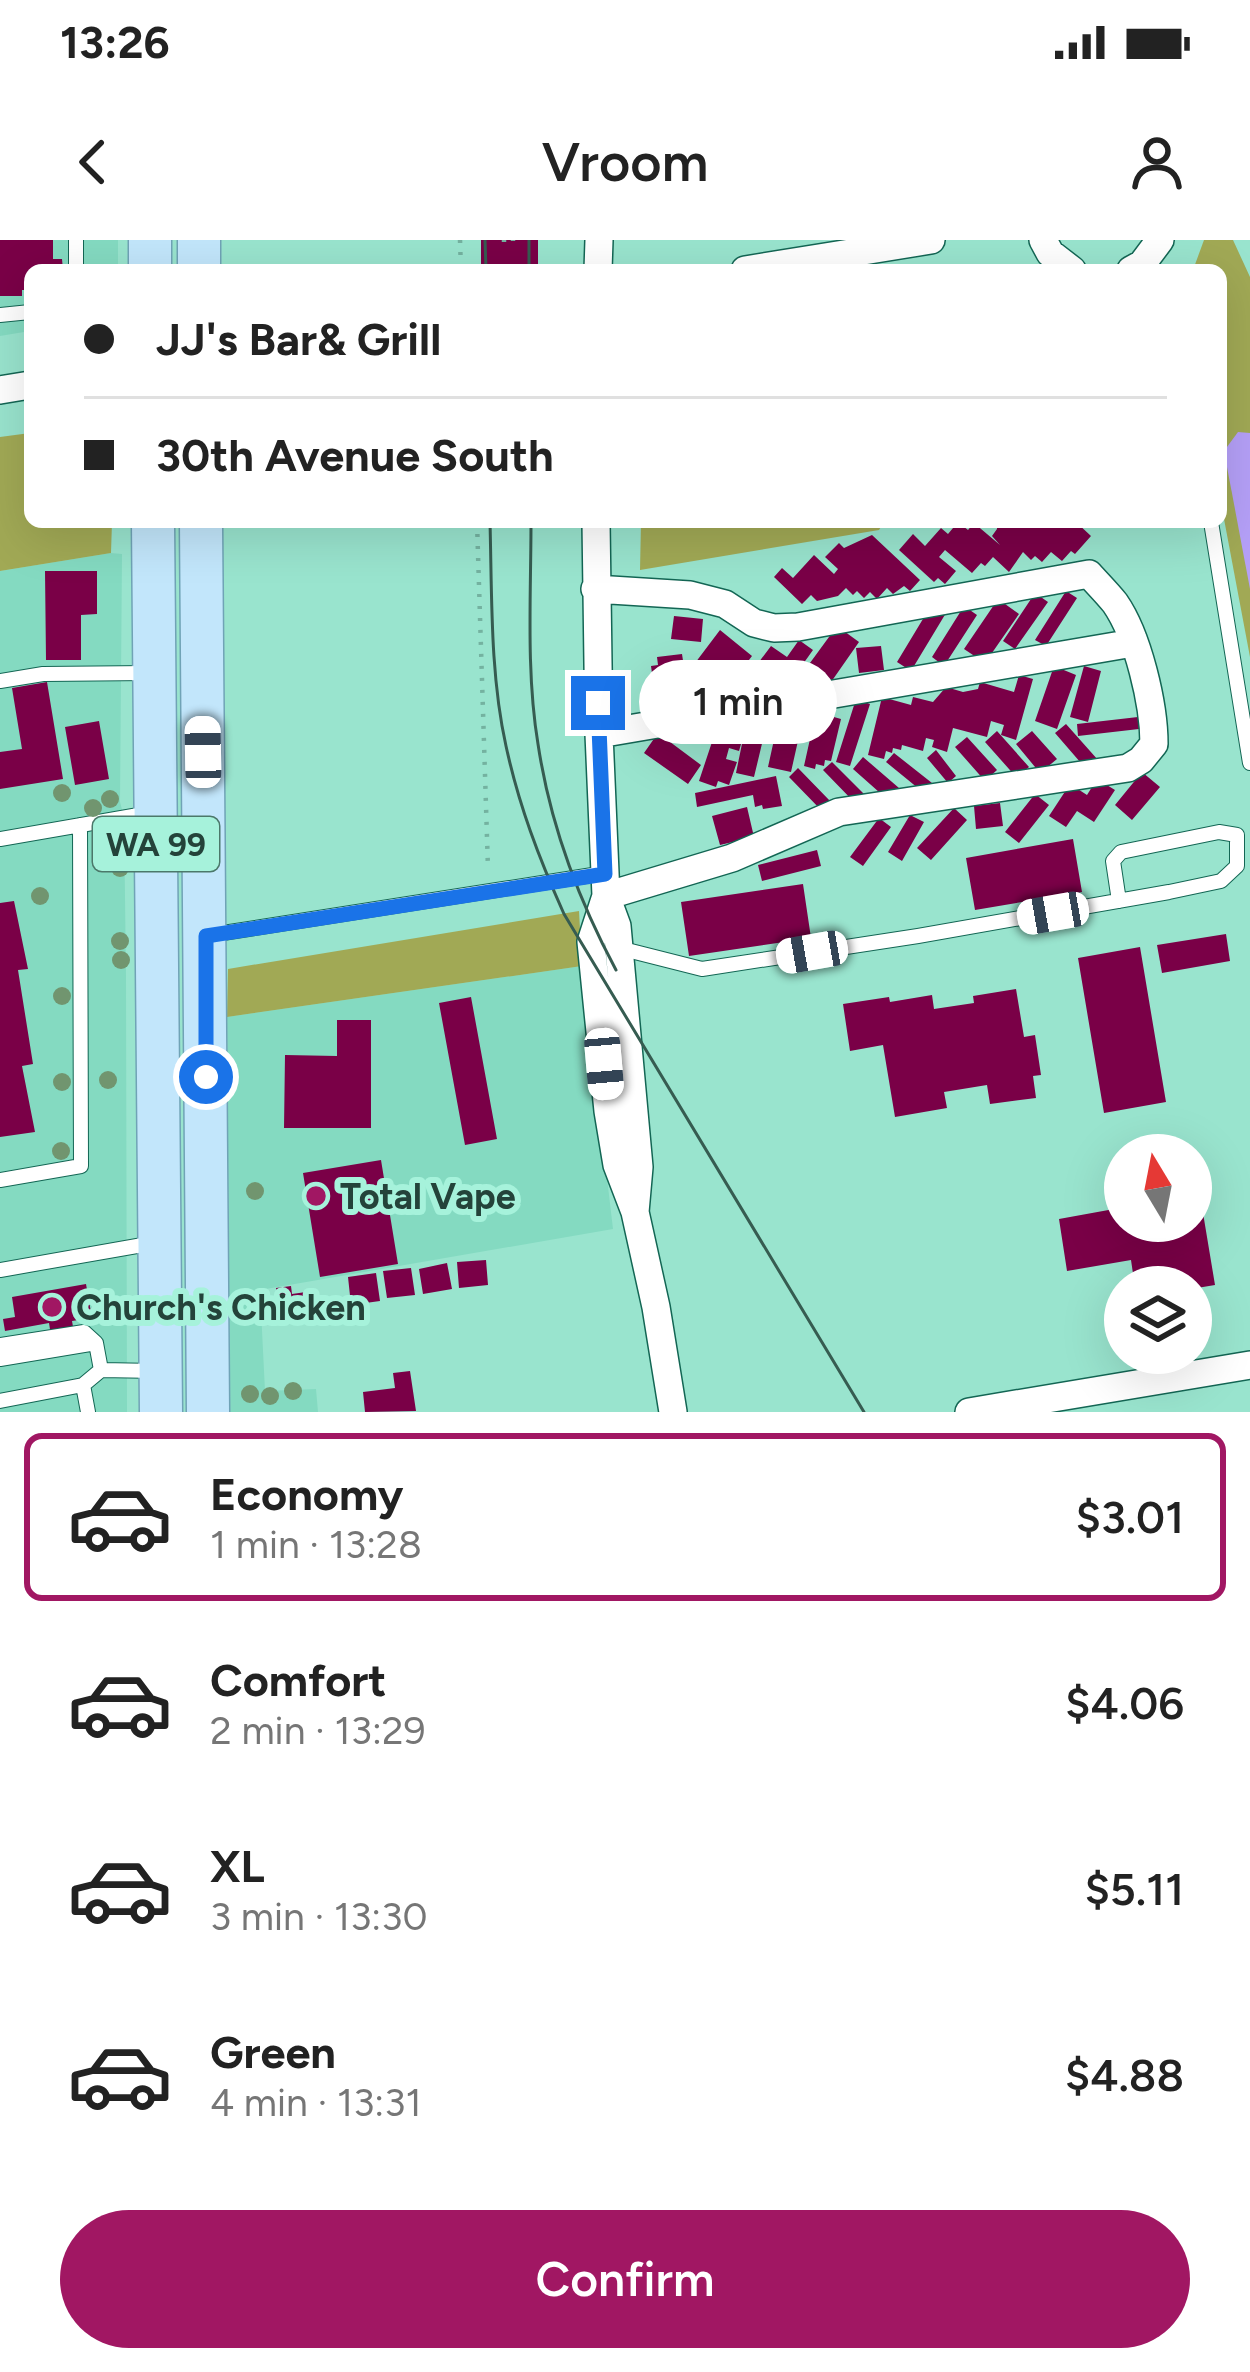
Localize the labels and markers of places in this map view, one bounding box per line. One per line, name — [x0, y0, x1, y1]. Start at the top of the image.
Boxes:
place label: Total Vape — [340, 1175, 516, 1218]
marker: Total Vape — [303, 1183, 329, 1209]
place label: Church's Chicken — [76, 1286, 366, 1329]
marker: Church's Chicken — [39, 1294, 65, 1320]

